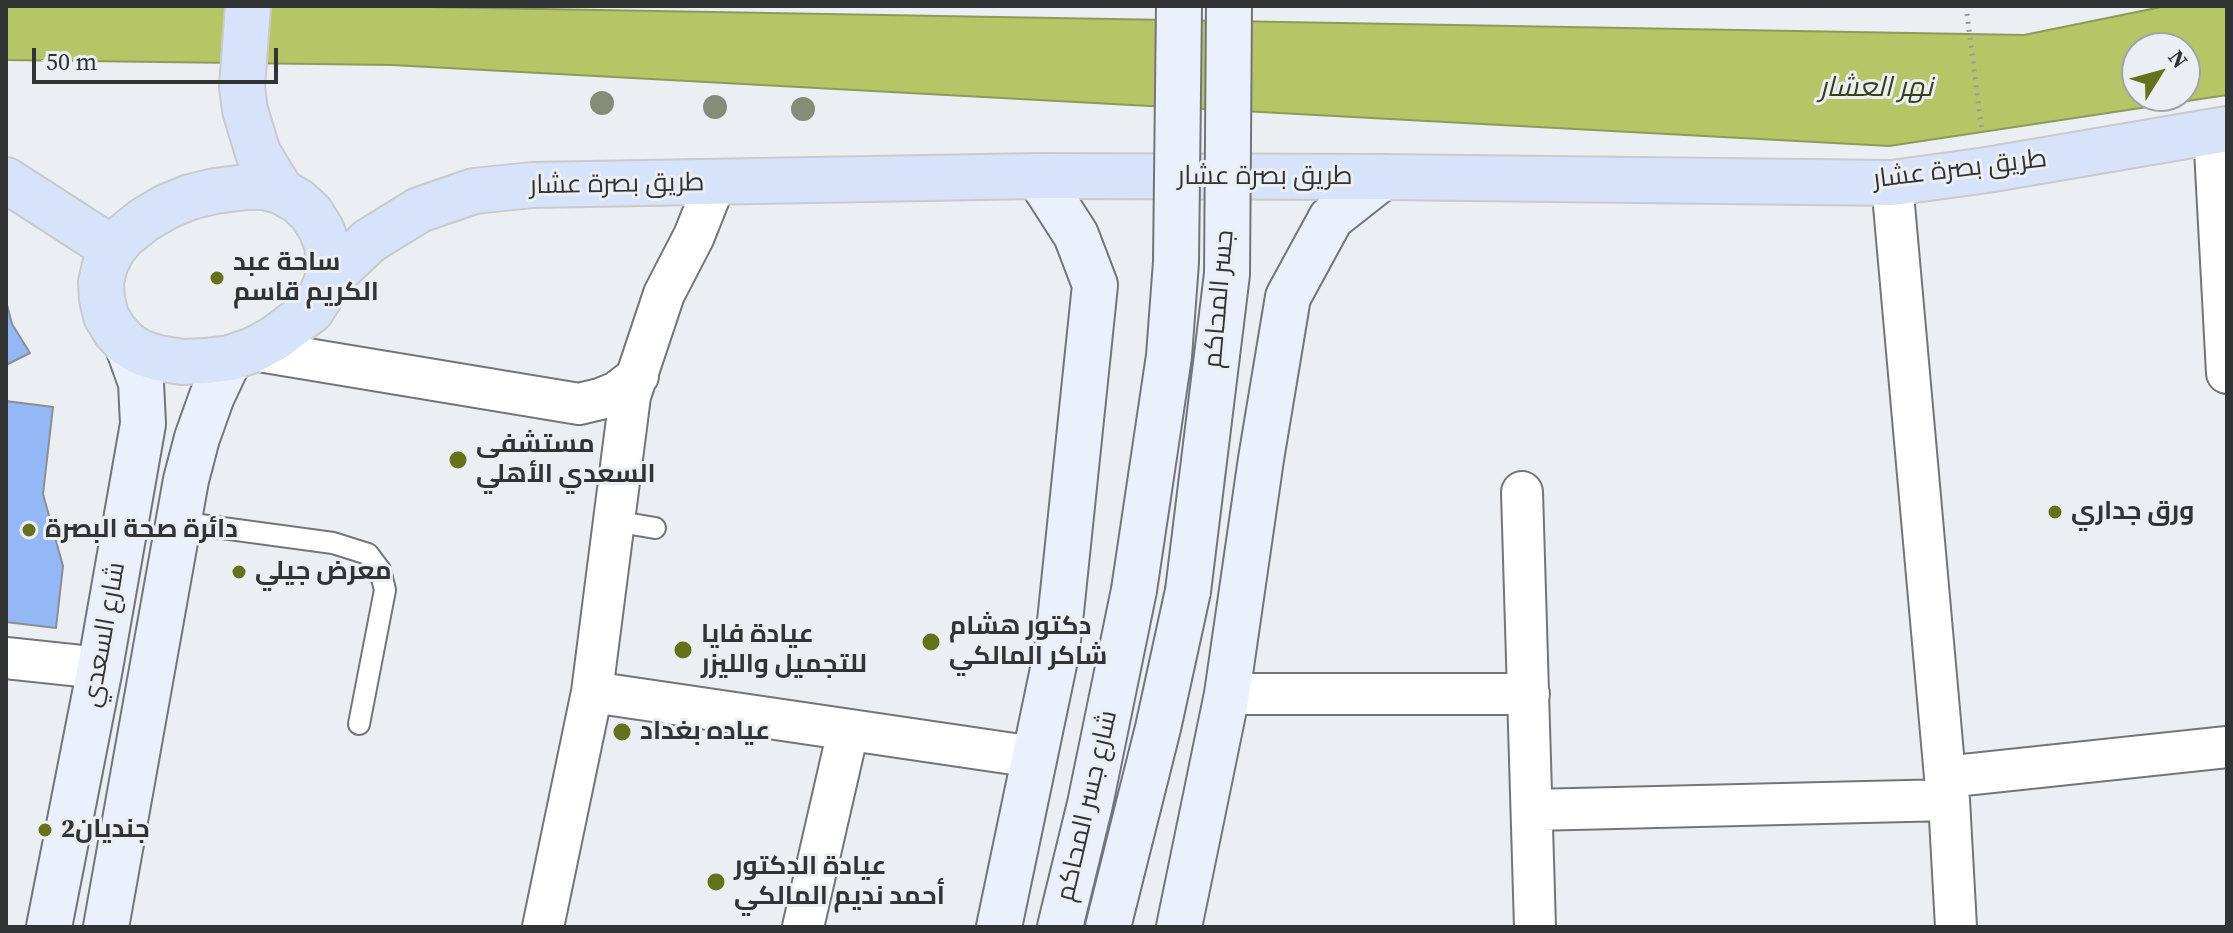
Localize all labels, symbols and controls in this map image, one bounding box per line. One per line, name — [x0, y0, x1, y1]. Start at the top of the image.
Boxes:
scale bar — [36, 32, 282, 82]
north arrow — [2121, 32, 2201, 112]
text: N — [2162, 43, 2195, 74]
text: 50 m — [46, 45, 97, 78]
water label: نهر العشار — [1819, 72, 1933, 106]
street label: طريق بصرة عشار — [1871, 144, 2049, 196]
street label: طريق بصرة عشار — [1177, 161, 1353, 193]
street label: طريق بصرة عشار — [529, 168, 705, 202]
street label: جسر المحاكم — [1198, 229, 1242, 369]
place label: ساحة عبد الكريم قاسم — [233, 247, 379, 308]
marker: ساحة عبد الكريم قاسم — [208, 269, 226, 287]
place label: مستشفى السعدي الأهلي — [476, 429, 656, 490]
marker: مستشفى السعدي الأهلي — [447, 449, 469, 471]
place label: ورق جداري — [2071, 496, 2194, 528]
marker: ورق جداري — [2046, 503, 2064, 521]
place label: دائرة صحة البصرة — [45, 514, 238, 546]
marker: دائرة صحة البصرة — [20, 521, 38, 539]
place label: معرض جيلي — [255, 556, 392, 588]
street label: شارع السعدي — [77, 560, 133, 710]
marker: معرض جيلي — [230, 563, 248, 581]
place label: دكتور هشام شاكر المالكي — [949, 611, 1107, 672]
place label: عيادة فايا للتجميل والليزر — [701, 619, 867, 680]
marker: دكتور هشام شاكر المالكي — [920, 631, 942, 653]
marker: عيادة فايا للتجميل والليزر — [672, 639, 694, 661]
street label: شارع جسر المحاكم — [1051, 707, 1125, 905]
place label: عياده بغداد — [640, 716, 770, 748]
marker: عياده بغداد — [611, 721, 633, 743]
place label: جنديان2 — [61, 814, 150, 846]
marker: جنديان2 — [36, 821, 54, 839]
place label: عيادة الدكتور أحمد نديم المالكي — [734, 851, 945, 912]
marker: عيادة الدكتور أحمد نديم المالكي — [705, 871, 727, 893]

